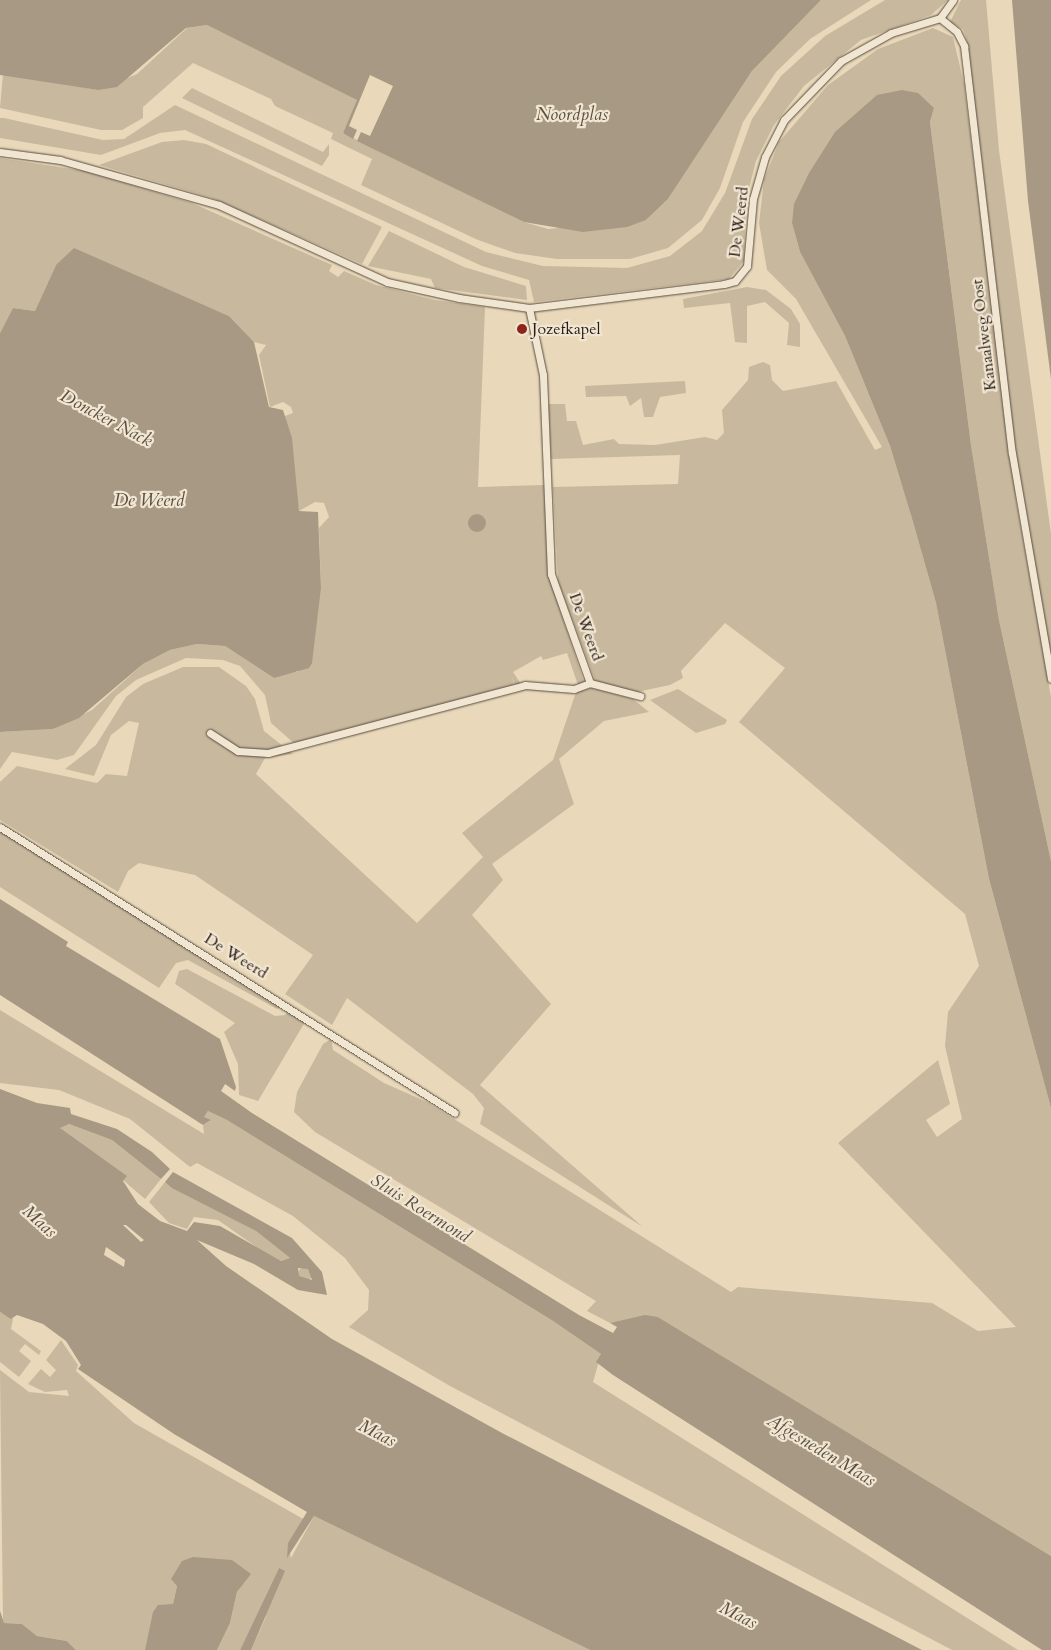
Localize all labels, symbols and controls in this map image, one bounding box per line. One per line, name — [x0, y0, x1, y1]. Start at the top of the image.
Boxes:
water label: Noordplas — [536, 104, 608, 126]
street label: De Weerd — [725, 186, 753, 258]
street label: Kanaalweg Oost — [968, 278, 1000, 392]
place label: Jozefkapel — [532, 319, 601, 339]
marker: Jozefkapel — [516, 323, 528, 335]
water label: Doncker Nack — [56, 386, 156, 452]
water label: De Weerd — [114, 490, 184, 512]
street label: De Weerd — [565, 590, 607, 664]
street label: De Weerd — [201, 929, 271, 983]
water label: Sluis Roermond — [366, 1170, 474, 1248]
water label: Maas — [17, 1201, 61, 1243]
water label: Afgesneden Maas — [763, 1410, 879, 1492]
water label: Maas — [355, 1416, 399, 1452]
water label: Maas — [716, 1598, 760, 1634]

